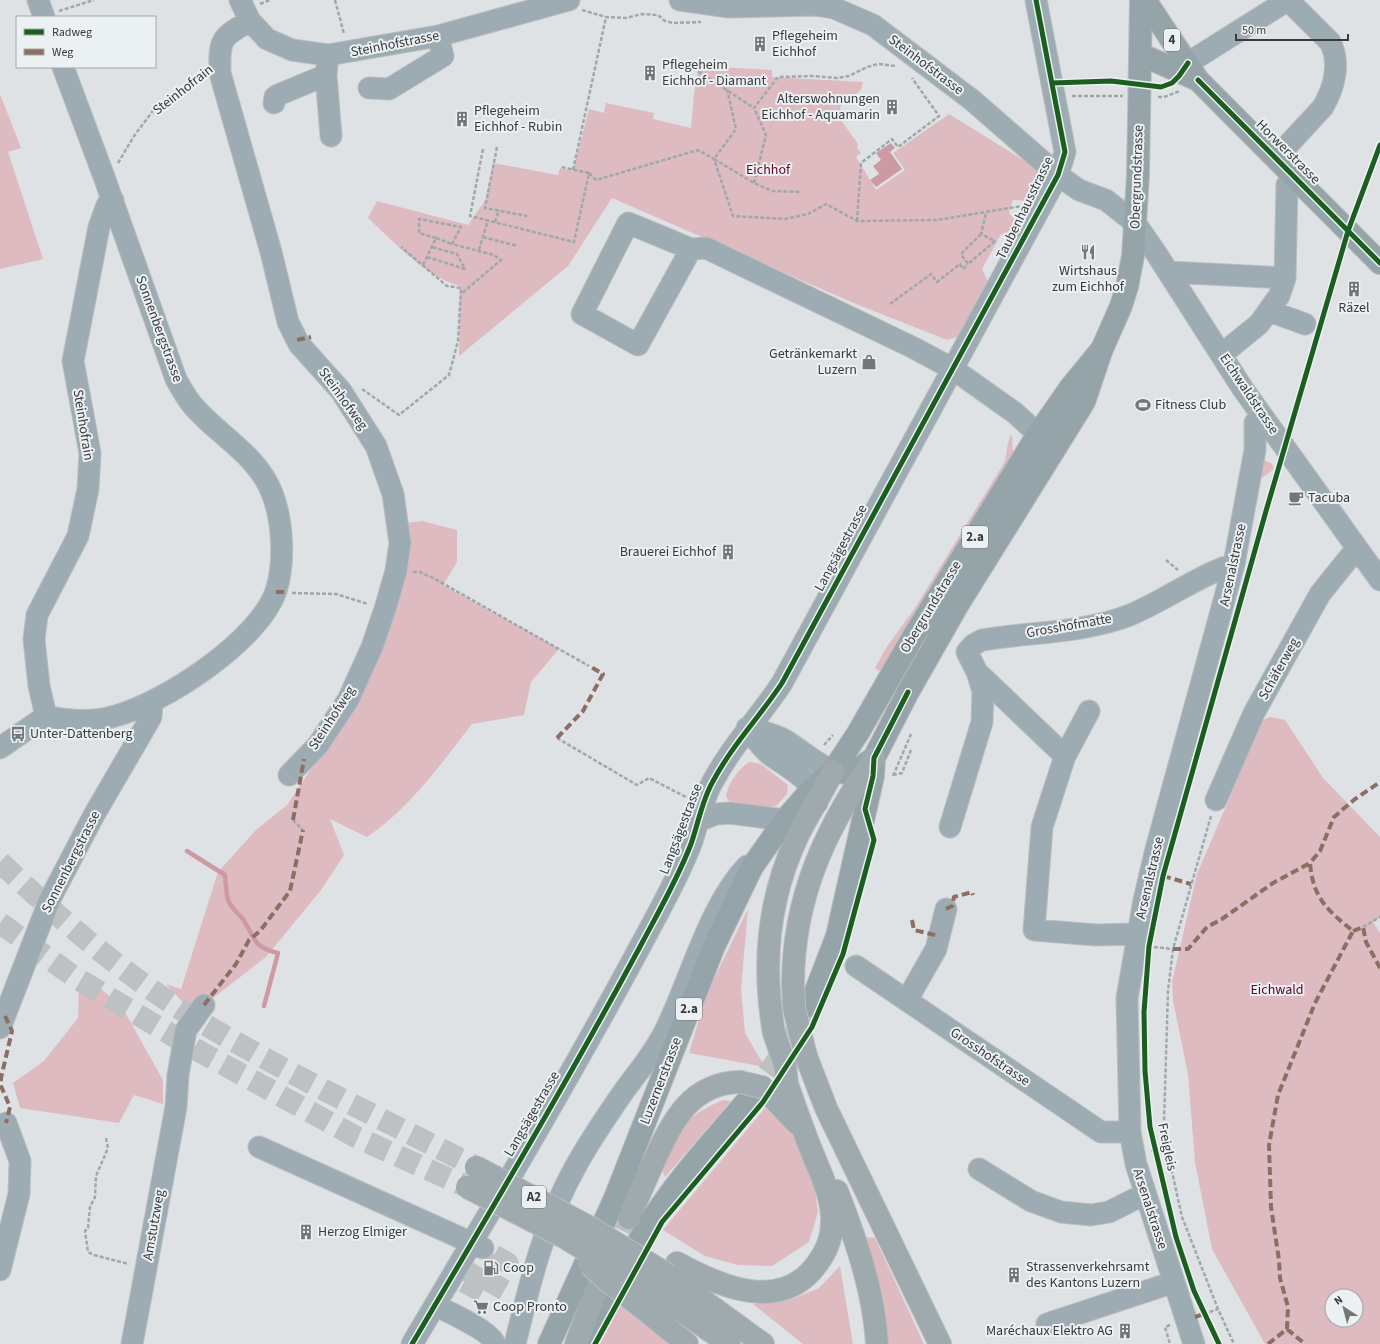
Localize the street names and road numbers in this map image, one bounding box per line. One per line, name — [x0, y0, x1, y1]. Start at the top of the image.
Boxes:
street label: Steinhofstrasse — [349, 26, 441, 62]
road number: 4 — [1164, 29, 1180, 51]
street label: Steinhofstrasse — [884, 30, 968, 100]
street label: Steinhofrain — [149, 60, 217, 120]
street label: Horwerstrasse — [1251, 115, 1325, 189]
street label: Obergrundstrasse — [1125, 125, 1149, 229]
street label: Taubenhausstrasse — [991, 153, 1059, 263]
street label: Sonnenbergstrasse — [130, 273, 188, 385]
street label: Eichwaldstrasse — [1215, 350, 1284, 438]
street label: Steinhofweg — [313, 364, 373, 434]
street label: Steinhofrain — [68, 388, 98, 462]
street label: Langsägestrasse — [810, 501, 872, 595]
street label: Arsenalstrasse — [1214, 522, 1252, 608]
road number: 2.a — [962, 526, 988, 548]
street label: Obergrundstrasse — [896, 557, 966, 657]
street label: Grosshofmatte — [1025, 609, 1113, 643]
street label: Schäferweg — [1254, 634, 1304, 704]
street label: Steinhofweg — [304, 682, 360, 754]
street label: Langsägestrasse — [654, 781, 708, 877]
street label: Sonnenbergstrasse — [37, 808, 105, 916]
street label: Arsenalstrasse — [1131, 835, 1169, 921]
road number: 2.a — [676, 998, 702, 1020]
street label: Grosshofstrasse — [946, 1023, 1034, 1091]
street label: Luzernerstrasse — [635, 1034, 687, 1127]
street label: Langsägestrasse — [499, 1067, 565, 1161]
street label: Freigleis — [1152, 1121, 1182, 1173]
street label: Arsenalstrasse — [1127, 1166, 1173, 1252]
road number: A2 — [522, 1186, 546, 1208]
street label: Amstutzweg — [138, 1188, 170, 1262]

